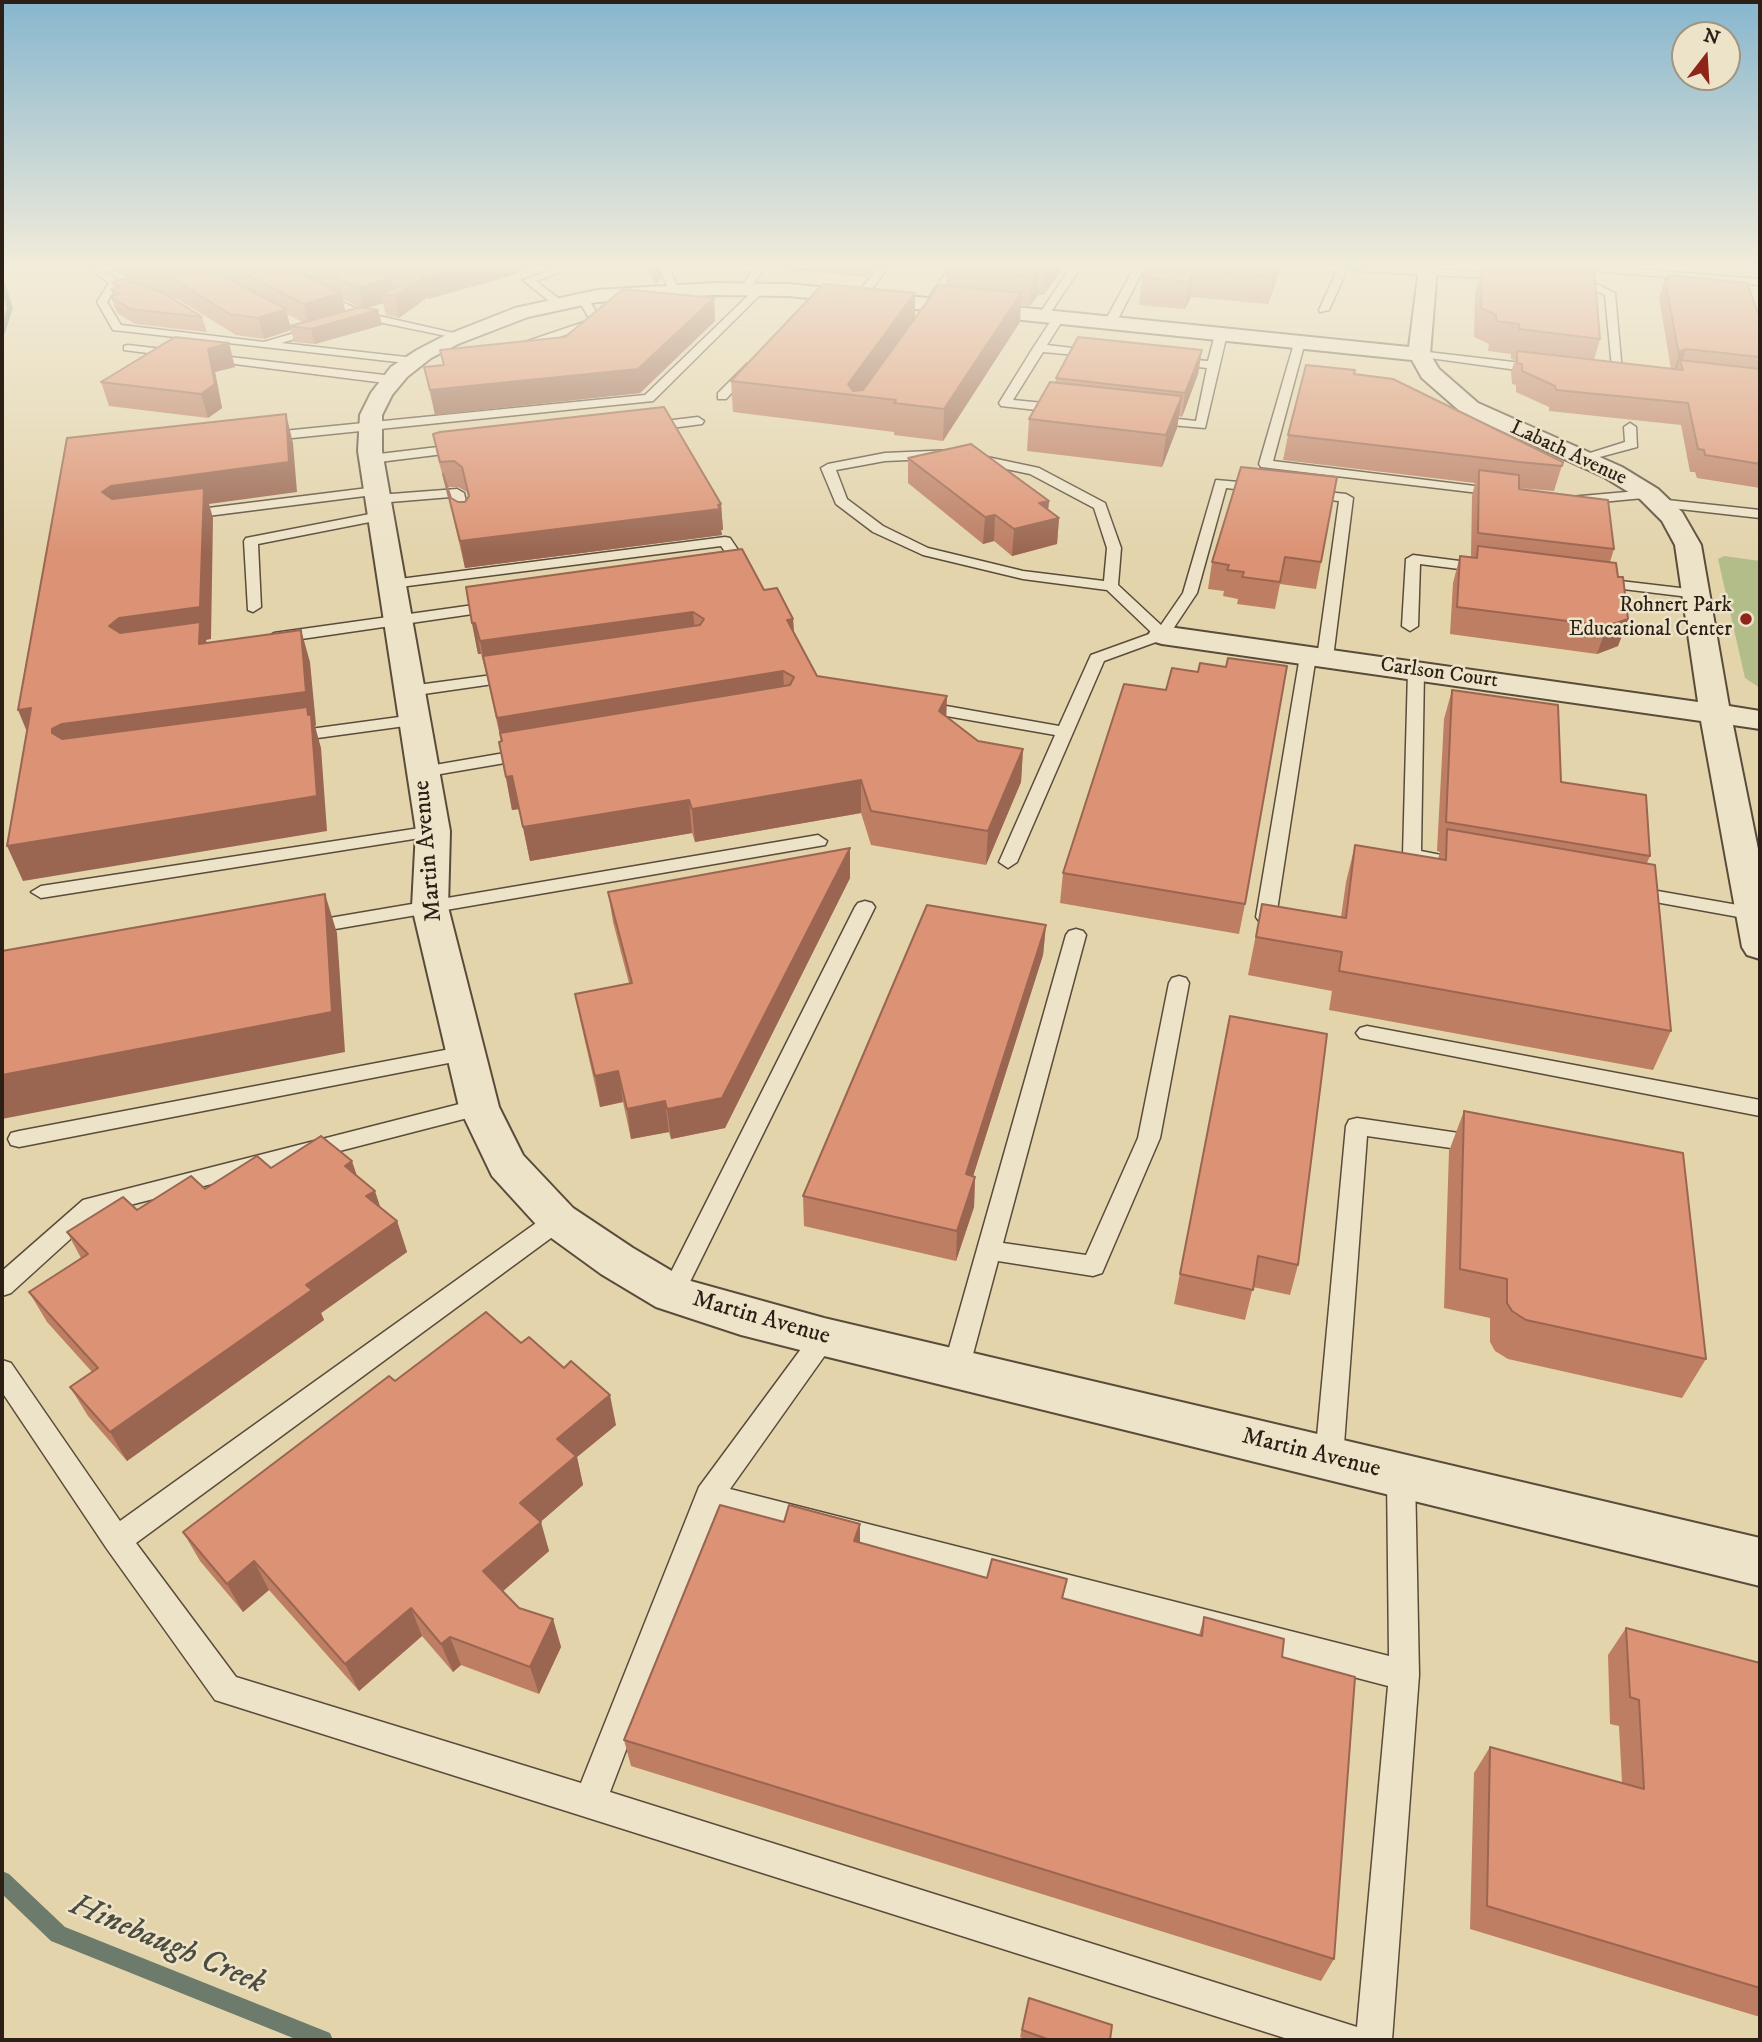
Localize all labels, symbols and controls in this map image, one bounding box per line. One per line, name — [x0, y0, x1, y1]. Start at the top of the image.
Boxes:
north arrow — [1671, 21, 1741, 91]
text: N — [1701, 24, 1723, 51]
street label: Labath Avenue — [1506, 416, 1630, 492]
place label: Rohnert Park Educational Center — [1569, 594, 1732, 644]
marker: Rohnert Park Educational Center — [1738, 611, 1754, 627]
street label: Carlson Court — [1379, 653, 1499, 695]
street label: Martin Avenue — [408, 779, 450, 923]
street label: Martin Avenue — [689, 1286, 833, 1352]
street label: Martin Avenue — [1239, 1423, 1383, 1485]
water label: Hinebaugh Creek — [63, 1888, 271, 2004]

